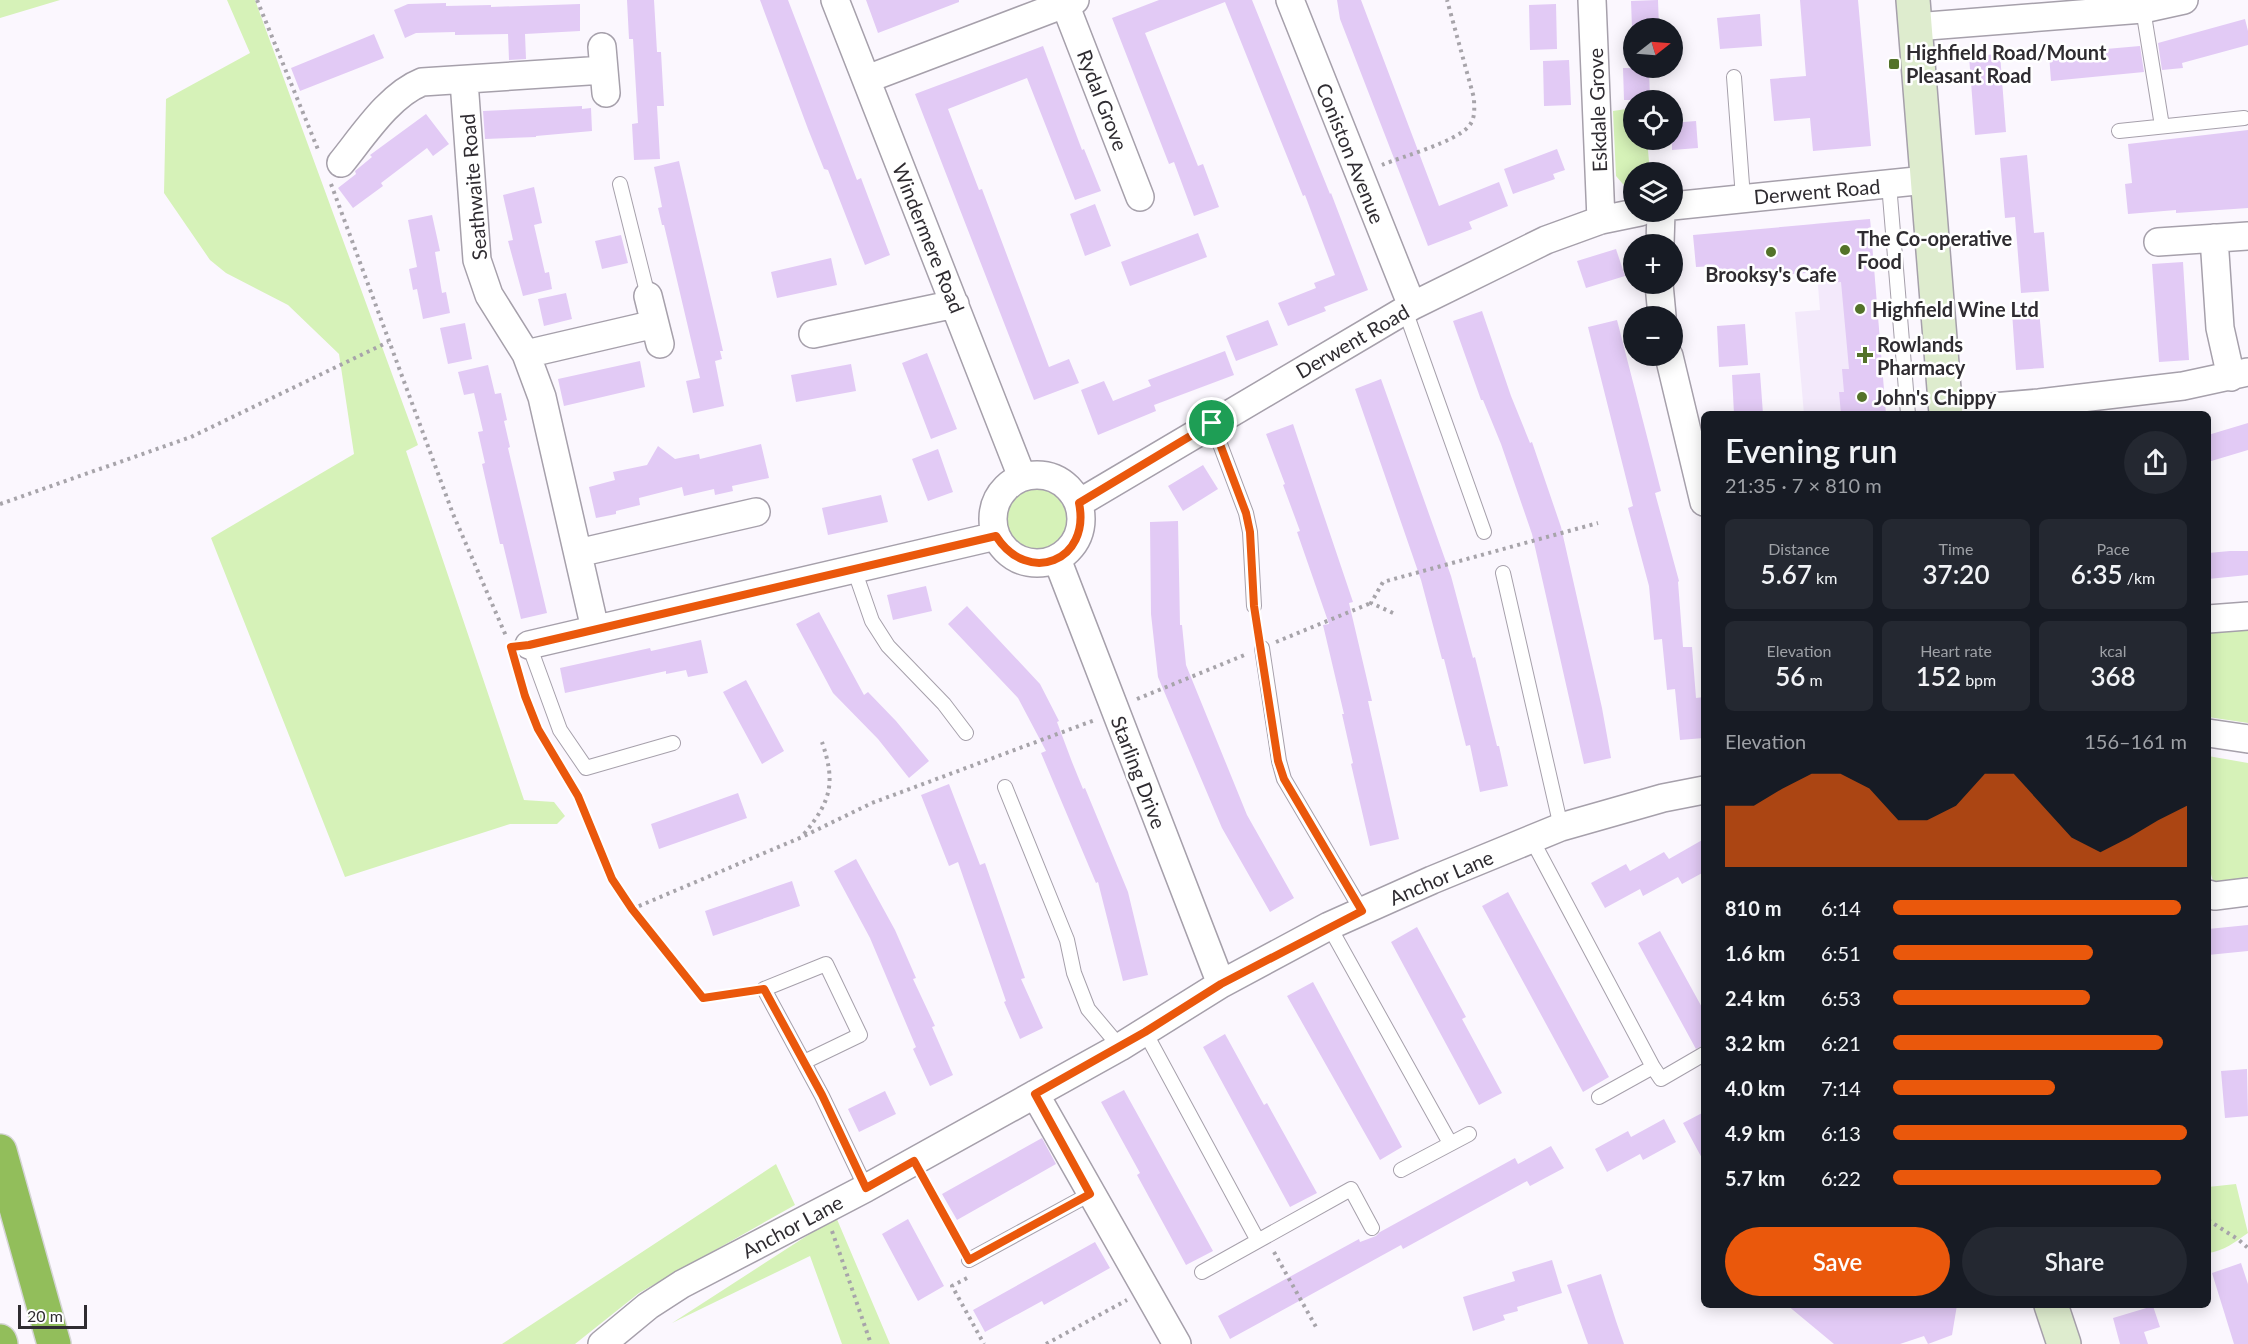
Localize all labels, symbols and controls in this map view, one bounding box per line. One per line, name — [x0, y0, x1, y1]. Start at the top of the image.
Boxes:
north arrow — [1623, 18, 1683, 78]
map controls — [1623, 18, 1683, 366]
place label: Highfield Road/Mount Pleasant Road — [1906, 40, 2107, 87]
street label: Rydal Grove — [1073, 46, 1133, 154]
street label: Eskdale Grove — [1583, 48, 1611, 172]
marker: Highfield Road/Mount Pleasant Road — [1887, 57, 1901, 71]
street label: Coniston Avenue — [1312, 79, 1390, 227]
button: locate — [1623, 90, 1683, 150]
street label: Seathwaite Road — [455, 113, 491, 261]
street label: Windermere Road — [888, 160, 970, 316]
button: layers — [1623, 162, 1683, 222]
street label: Derwent Road — [1753, 174, 1881, 208]
place label: The Co-operative Food — [1857, 226, 2013, 273]
button: + — [1623, 234, 1683, 294]
marker: The Co-operative Food — [1838, 243, 1852, 257]
marker: Brooksy's Cafe — [1764, 245, 1778, 259]
place label: Brooksy's Cafe — [1705, 262, 1837, 286]
place label: Highfield Wine Ltd — [1872, 297, 2039, 321]
street label: Derwent Road — [1291, 299, 1413, 383]
marker: Highfield Wine Ltd — [1853, 302, 1867, 316]
button: − — [1623, 306, 1683, 366]
place label: Rowlands Pharmacy — [1877, 332, 1966, 379]
marker: Rowlands Pharmacy — [1858, 348, 1872, 362]
place label: John's Chippy — [1874, 385, 1997, 409]
marker: John's Chippy — [1855, 390, 1869, 404]
pin — [1186, 397, 1237, 448]
icon: arrive — [1195, 406, 1228, 439]
text: Evening run — [1725, 430, 1898, 470]
button: share — [2124, 431, 2187, 494]
text: 21:35 · 7 × 810 m — [1725, 473, 1882, 497]
text: Distance — [1768, 539, 1830, 558]
text: Time — [1939, 539, 1973, 558]
text: Pace — [2096, 539, 2130, 558]
text: 5.67 — [1761, 558, 1812, 590]
text: 37:20 — [1923, 558, 1989, 590]
text: 6:35 — [2071, 558, 2123, 590]
text: km — [1812, 568, 1837, 587]
text: /km — [2123, 568, 2155, 587]
text: Elevation — [1767, 641, 1832, 660]
text: Heart rate — [1920, 641, 1992, 660]
text: kcal — [2099, 641, 2127, 660]
text: 56 — [1775, 660, 1805, 692]
text: 152 — [1916, 660, 1961, 692]
text: 368 — [2090, 660, 2136, 692]
text: m — [1805, 670, 1823, 689]
text: bpm — [1961, 670, 1996, 689]
street label: Starling Drive — [1107, 712, 1171, 832]
text: Elevation — [1725, 729, 1806, 753]
text: 156–161 m — [2084, 729, 2187, 753]
street label: Anchor Lane — [1385, 844, 1497, 910]
text: 810 m — [1725, 896, 1781, 920]
text: 6:14 — [1821, 896, 1861, 920]
text: 1.6 km — [1725, 941, 1785, 965]
text: 6:51 — [1821, 941, 1861, 965]
text: 2.4 km — [1725, 986, 1785, 1010]
text: 6:53 — [1821, 986, 1861, 1010]
text: 3.2 km — [1725, 1031, 1785, 1055]
text: 6:21 — [1821, 1031, 1861, 1055]
text: 4.0 km — [1725, 1076, 1785, 1100]
text: 7:14 — [1821, 1076, 1861, 1100]
text: 4.9 km — [1725, 1121, 1785, 1145]
text: 6:13 — [1821, 1121, 1861, 1145]
text: 5.7 km — [1725, 1166, 1785, 1190]
text: 6:22 — [1821, 1166, 1861, 1190]
street label: Anchor Lane — [738, 1189, 846, 1263]
button: Save — [1725, 1227, 1950, 1296]
button: Share — [1962, 1227, 2187, 1296]
scale bar — [18, 1302, 87, 1330]
text: 20 m — [27, 1306, 63, 1325]

